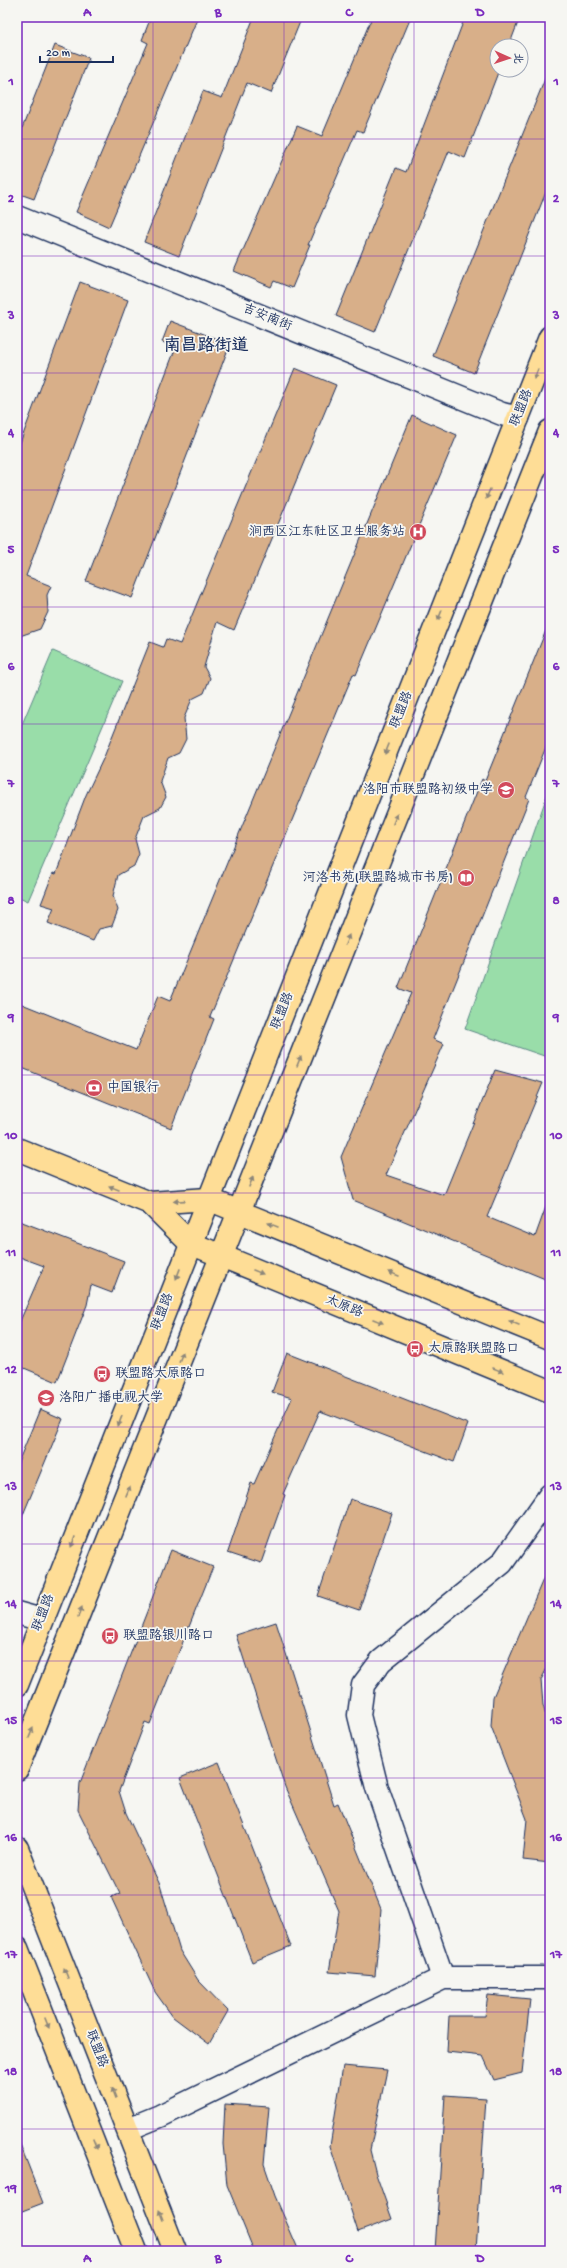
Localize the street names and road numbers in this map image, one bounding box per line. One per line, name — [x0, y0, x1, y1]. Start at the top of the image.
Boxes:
street label: 吉安南街 — [240, 300, 294, 335]
street label: 联盟路 — [507, 387, 536, 429]
street label: 联盟路 — [387, 689, 416, 731]
street label: 联盟路 — [268, 990, 297, 1032]
street label: 联盟路 — [148, 1291, 177, 1333]
street label: 太原路 — [323, 1292, 365, 1321]
street label: 联盟路 — [29, 1592, 58, 1634]
street label: 联盟路 — [82, 2028, 111, 2070]

